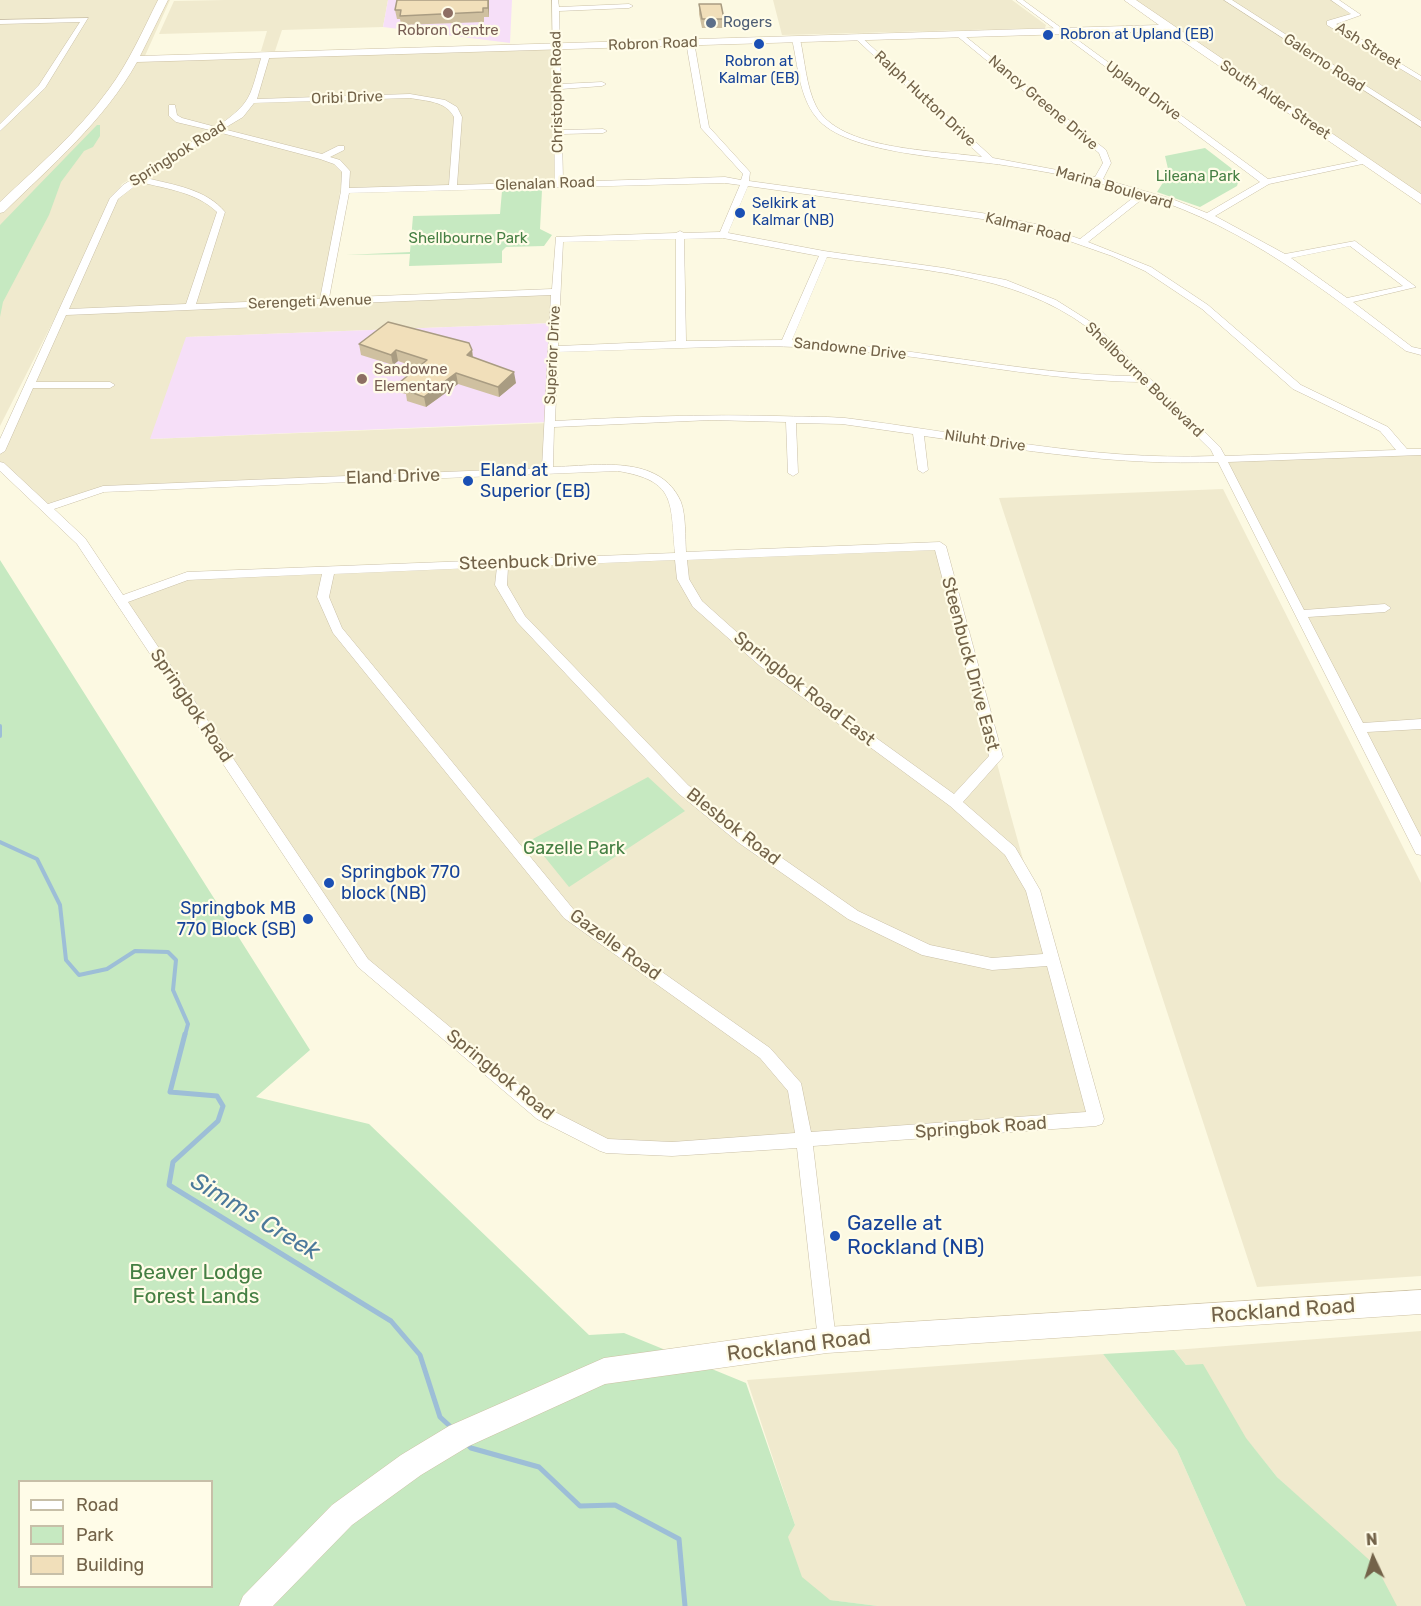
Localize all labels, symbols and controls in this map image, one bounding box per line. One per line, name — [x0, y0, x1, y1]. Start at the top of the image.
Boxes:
marker: Robron Centre — [441, 6, 455, 20]
place label: Rogers — [723, 14, 772, 32]
marker: Rogers — [704, 16, 718, 30]
street label: Ash Street — [1332, 19, 1404, 73]
place label: Robron Centre — [397, 22, 499, 40]
place label: Robron at Upland (EB) — [1060, 26, 1214, 44]
marker: Robron at Upland (EB) — [1041, 28, 1055, 42]
street label: Galerno Road — [1280, 30, 1368, 96]
street label: Christopher Road — [547, 31, 567, 153]
street label: Robron Road — [608, 33, 698, 55]
marker: Robron at Kalmar (EB) — [752, 37, 766, 51]
street label: Ralph Hutton Drive — [870, 47, 980, 151]
street label: Nancy Greene Drive — [984, 52, 1102, 154]
place label: Robron at Kalmar (EB) — [719, 53, 799, 88]
street label: South Alder Street — [1216, 56, 1334, 144]
street label: Upland Drive — [1102, 58, 1184, 124]
street label: Oribi Drive — [311, 88, 383, 108]
street label: Springbok Road — [127, 117, 229, 191]
street label: Marina Boulevard — [1053, 163, 1175, 213]
park label: Lileana Park — [1156, 168, 1240, 186]
street label: Glenalan Road — [495, 173, 595, 195]
place label: Selkirk at Kalmar (NB) — [752, 195, 834, 230]
marker: Selkirk at Kalmar (NB) — [733, 206, 747, 220]
street label: Kalmar Road — [983, 209, 1073, 247]
park label: Shellbourne Park — [409, 230, 527, 248]
street label: Serengeti Avenue — [248, 291, 372, 313]
street label: Superior Drive — [541, 305, 565, 405]
street label: Shellbourne Boulevard — [1081, 319, 1207, 441]
street label: Sandowne Drive — [793, 334, 907, 364]
place label: Sandowne Elementary — [374, 361, 454, 396]
marker: Sandowne Elementary — [355, 372, 369, 386]
street label: Niluht Drive — [943, 426, 1027, 456]
place label: Eland at Superior (EB) — [480, 460, 590, 502]
street label: Eland Drive — [345, 465, 441, 489]
marker: Eland at Superior (EB) — [461, 474, 475, 488]
street label: Steenbuck Drive — [459, 549, 597, 575]
street label: Steenbuck Drive East — [936, 575, 1004, 753]
street label: Springbok Road East — [729, 627, 879, 751]
street label: Springbok Road — [145, 645, 237, 767]
street label: Blesbok Road — [682, 784, 784, 870]
park label: Gazelle Park — [523, 838, 625, 860]
place label: Springbok 770 block (NB) — [341, 862, 460, 904]
marker: Springbok 770 block (NB) — [322, 876, 336, 890]
place label: Springbok MB 770 Block (SB) — [177, 898, 296, 940]
street label: Gazelle Road — [565, 905, 665, 985]
marker: Springbok MB 770 Block (SB) — [301, 912, 315, 926]
street label: Springbok Road — [442, 1025, 558, 1125]
street label: Springbok Road — [914, 1113, 1048, 1143]
water label: Simms Creek — [185, 1167, 325, 1267]
place label: Gazelle at Rockland (NB) — [847, 1211, 984, 1261]
marker: Gazelle at Rockland (NB) — [828, 1229, 842, 1243]
park label: Beaver Lodge Forest Lands — [129, 1260, 263, 1310]
street label: Rockland Road — [1210, 1293, 1356, 1329]
street label: Rockland Road — [726, 1325, 872, 1367]
legend — [18, 1480, 213, 1588]
text: Road — [76, 1494, 119, 1516]
text: Park — [76, 1524, 113, 1546]
north arrow — [1343, 1528, 1403, 1588]
text: N — [1365, 1530, 1378, 1549]
text: Building — [76, 1554, 144, 1576]

